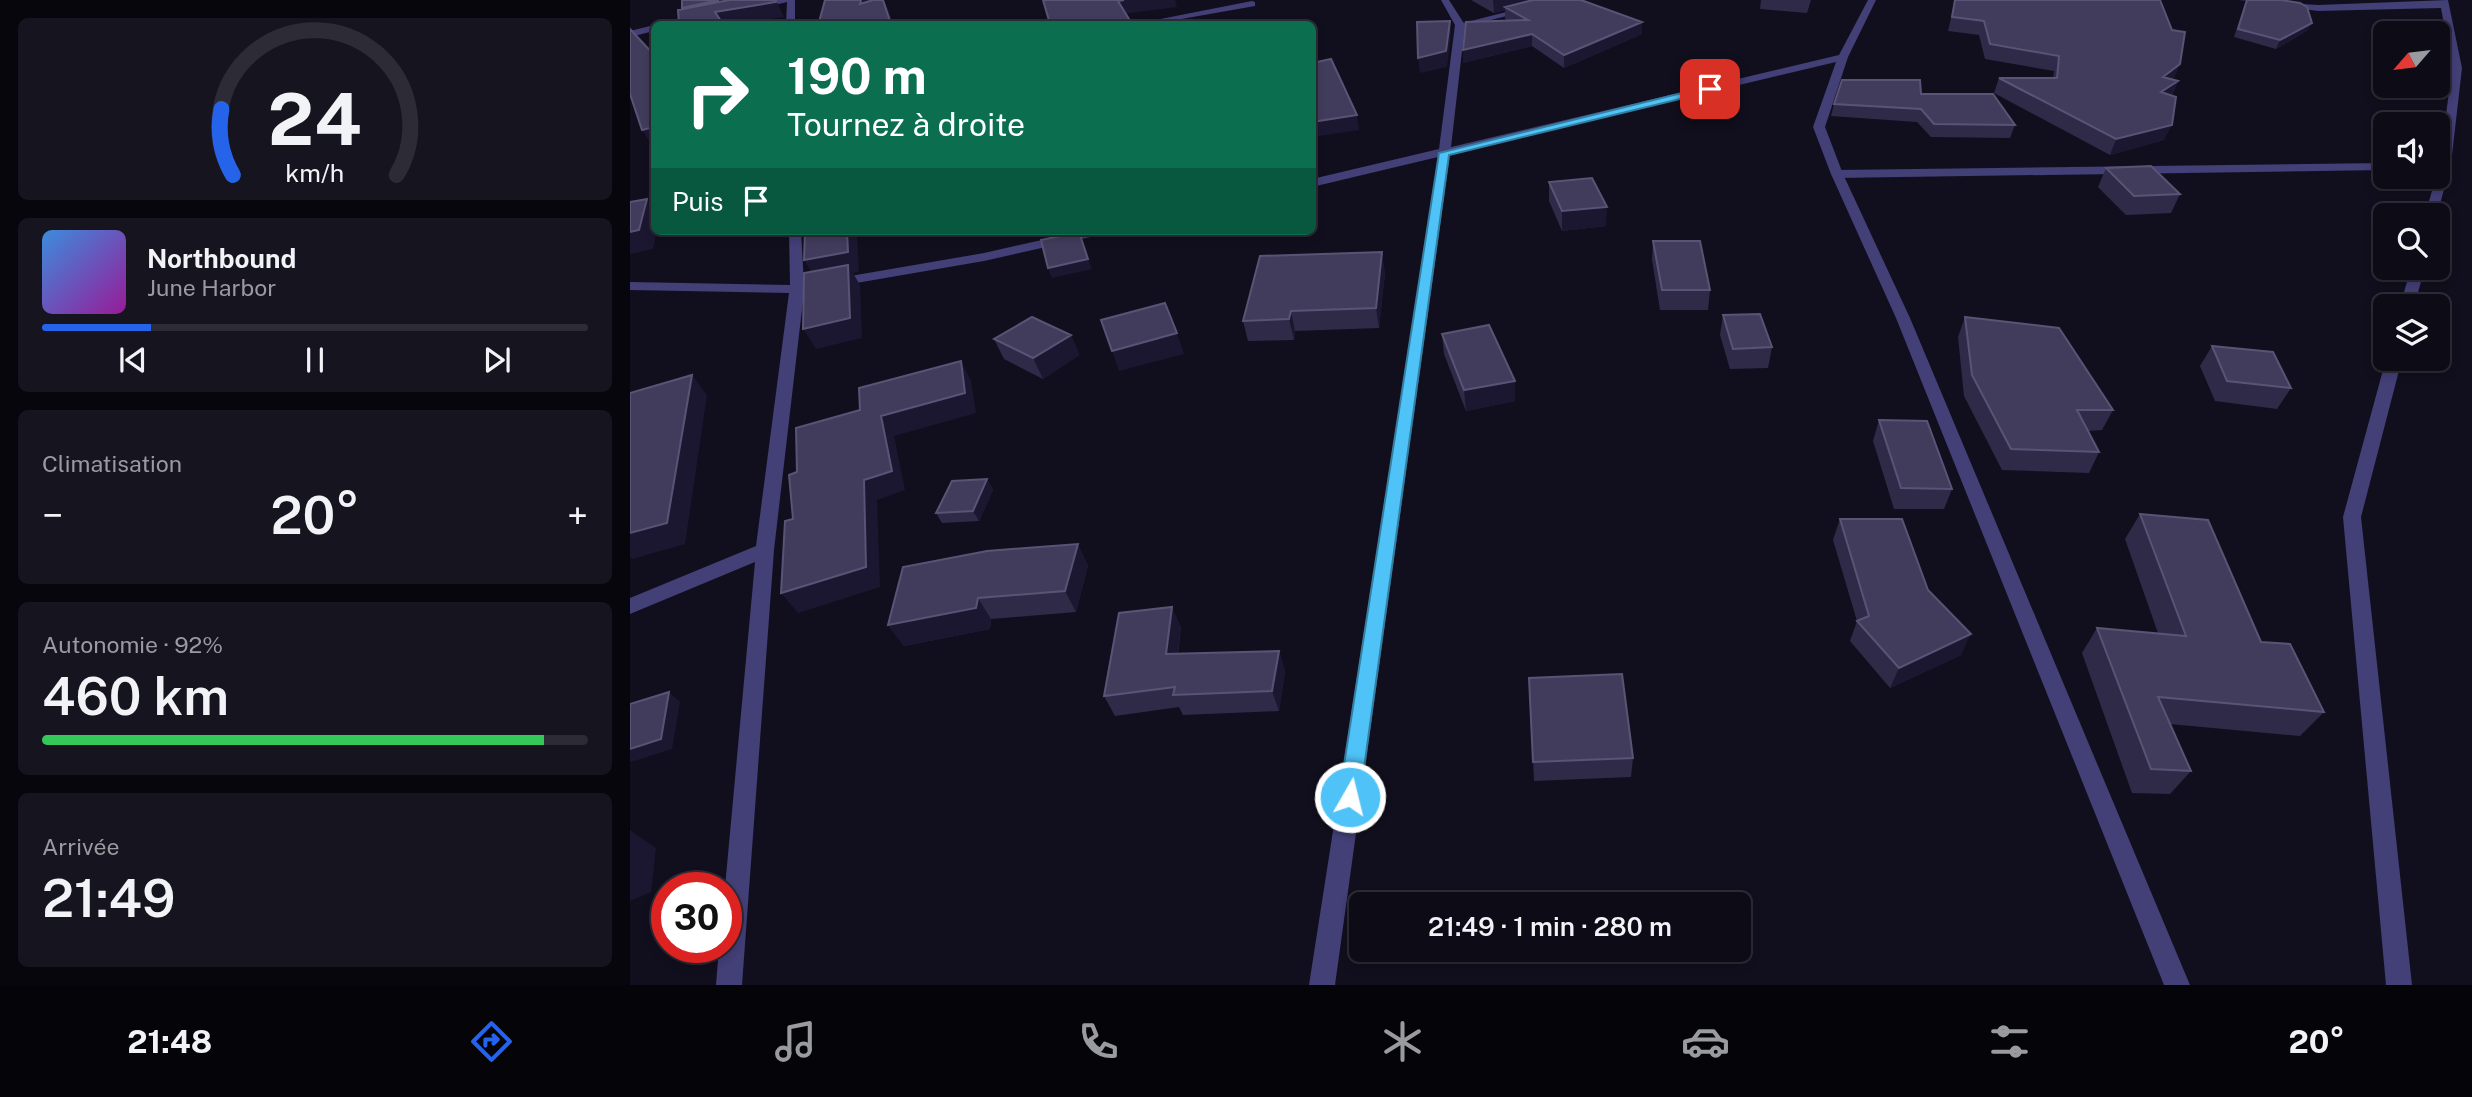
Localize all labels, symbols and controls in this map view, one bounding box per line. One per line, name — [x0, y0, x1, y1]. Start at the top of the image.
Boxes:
north arrow — [2373, 21, 2450, 98]
map controls — [2373, 21, 2450, 371]
text: 190 m — [787, 47, 927, 105]
icon: right — [672, 49, 763, 140]
pin — [1680, 59, 1740, 119]
icon: arrive — [1691, 70, 1729, 108]
text: 24 — [268, 76, 362, 161]
text: Tournez à droite — [787, 106, 1025, 143]
button: sound — [2373, 112, 2450, 189]
text: km/h — [286, 158, 344, 188]
icon: arrive — [737, 182, 775, 220]
text: Puis — [672, 186, 723, 217]
button: search — [2373, 203, 2450, 280]
text: Northbound — [147, 243, 296, 274]
text: June Harbor — [147, 274, 276, 301]
button: layers — [2373, 294, 2450, 371]
icon: previous — [114, 341, 152, 379]
icon: pause — [296, 341, 334, 379]
icon: next — [478, 341, 516, 379]
text: Climatisation — [42, 450, 182, 477]
text: 20° — [270, 485, 360, 546]
text: − — [42, 493, 63, 538]
text: + — [567, 493, 588, 538]
text: Autonomie · 92% — [42, 631, 223, 658]
text: 460 km — [42, 666, 229, 727]
position arrow — [1313, 760, 1387, 834]
text: Arrivée — [42, 833, 119, 860]
text: 21:49 — [42, 868, 176, 929]
speed limit sign: 30 — [651, 872, 742, 963]
text: 21:49 · 1 min · 280 m — [1428, 911, 1672, 942]
icon: directions — [467, 1017, 516, 1066]
icon: music — [771, 1017, 820, 1066]
icon: phone — [1074, 1017, 1123, 1066]
icon: climate — [1378, 1017, 1427, 1066]
icon: car — [1681, 1017, 1730, 1066]
icon: filters — [1985, 1017, 2034, 1066]
text: 21:48 — [127, 1023, 212, 1060]
text: 20° — [2288, 1023, 2345, 1060]

